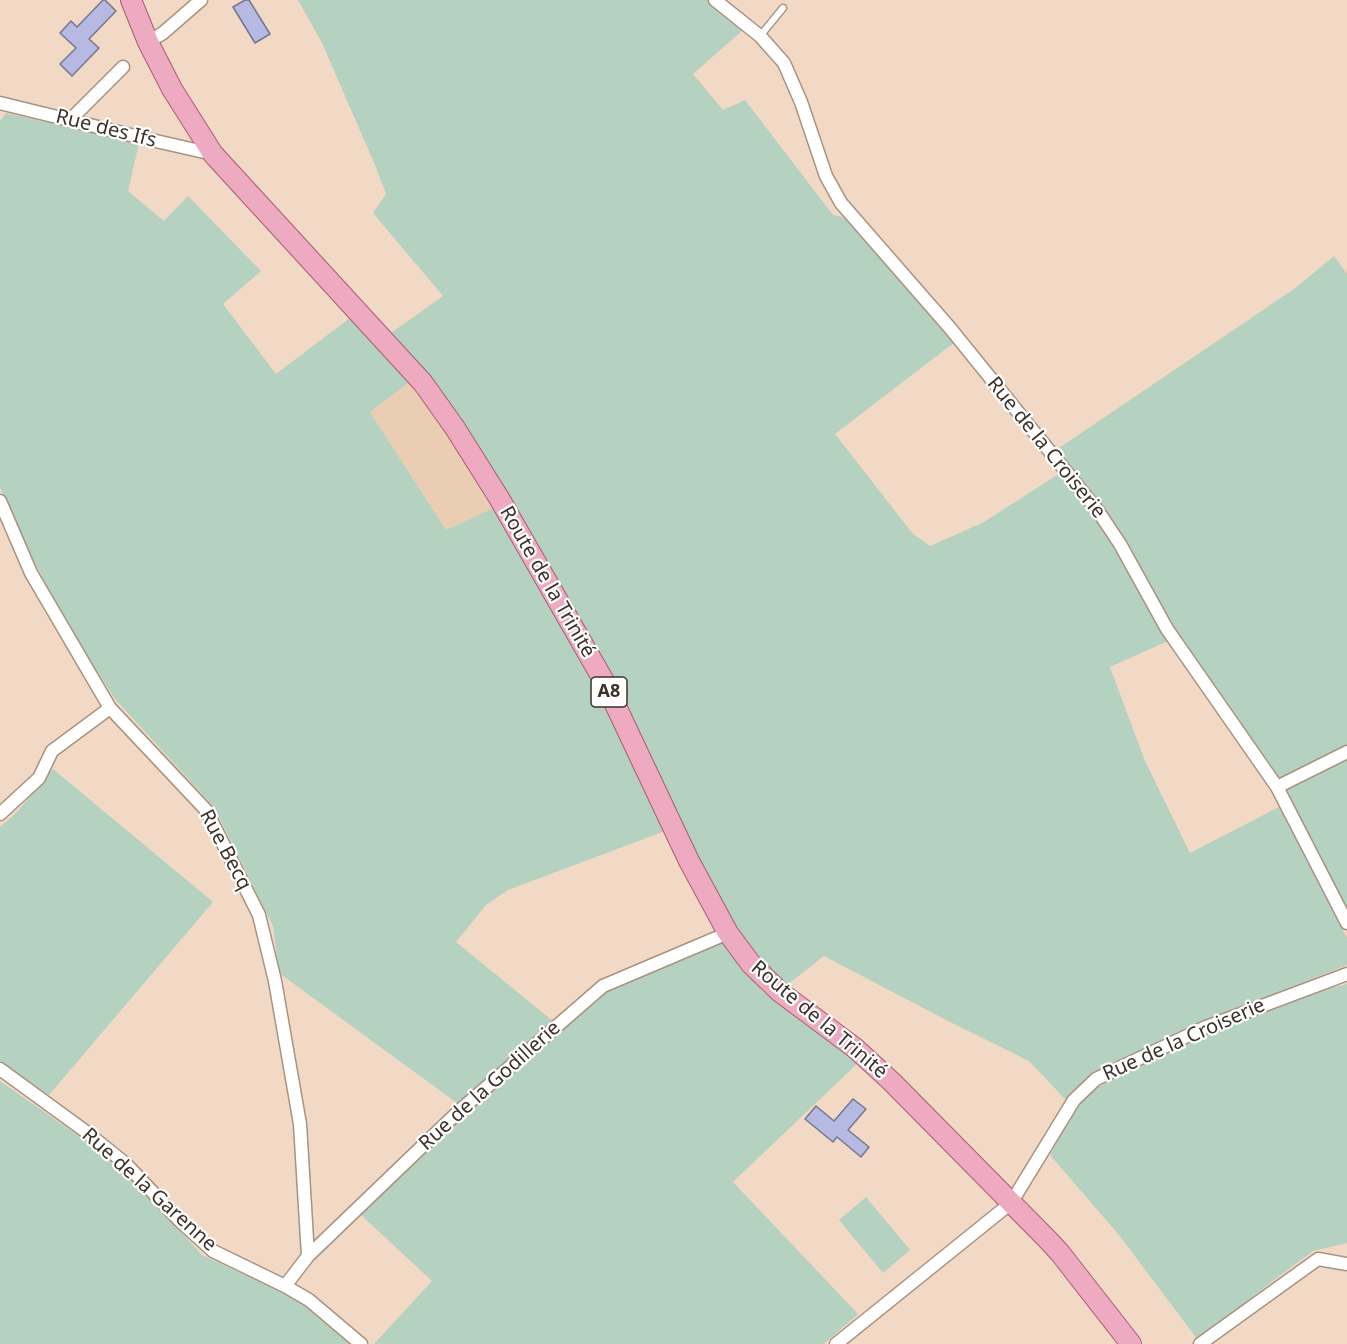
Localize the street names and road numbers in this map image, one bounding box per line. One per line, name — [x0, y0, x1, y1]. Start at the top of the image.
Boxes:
street label: Rue des Ifs — [53, 105, 159, 153]
street label: Rue de la Croiserie — [982, 372, 1110, 524]
street label: Route de la Trinité — [494, 502, 600, 662]
road number: A8 — [591, 677, 627, 707]
street label: Rue Becq — [194, 806, 256, 894]
street label: Route de la Trinité — [746, 956, 892, 1084]
street label: Rue de la Croiserie — [1099, 993, 1269, 1087]
street label: Rue de la Godillerie — [414, 1016, 566, 1156]
street label: Rue de la Garenne — [77, 1123, 221, 1257]

